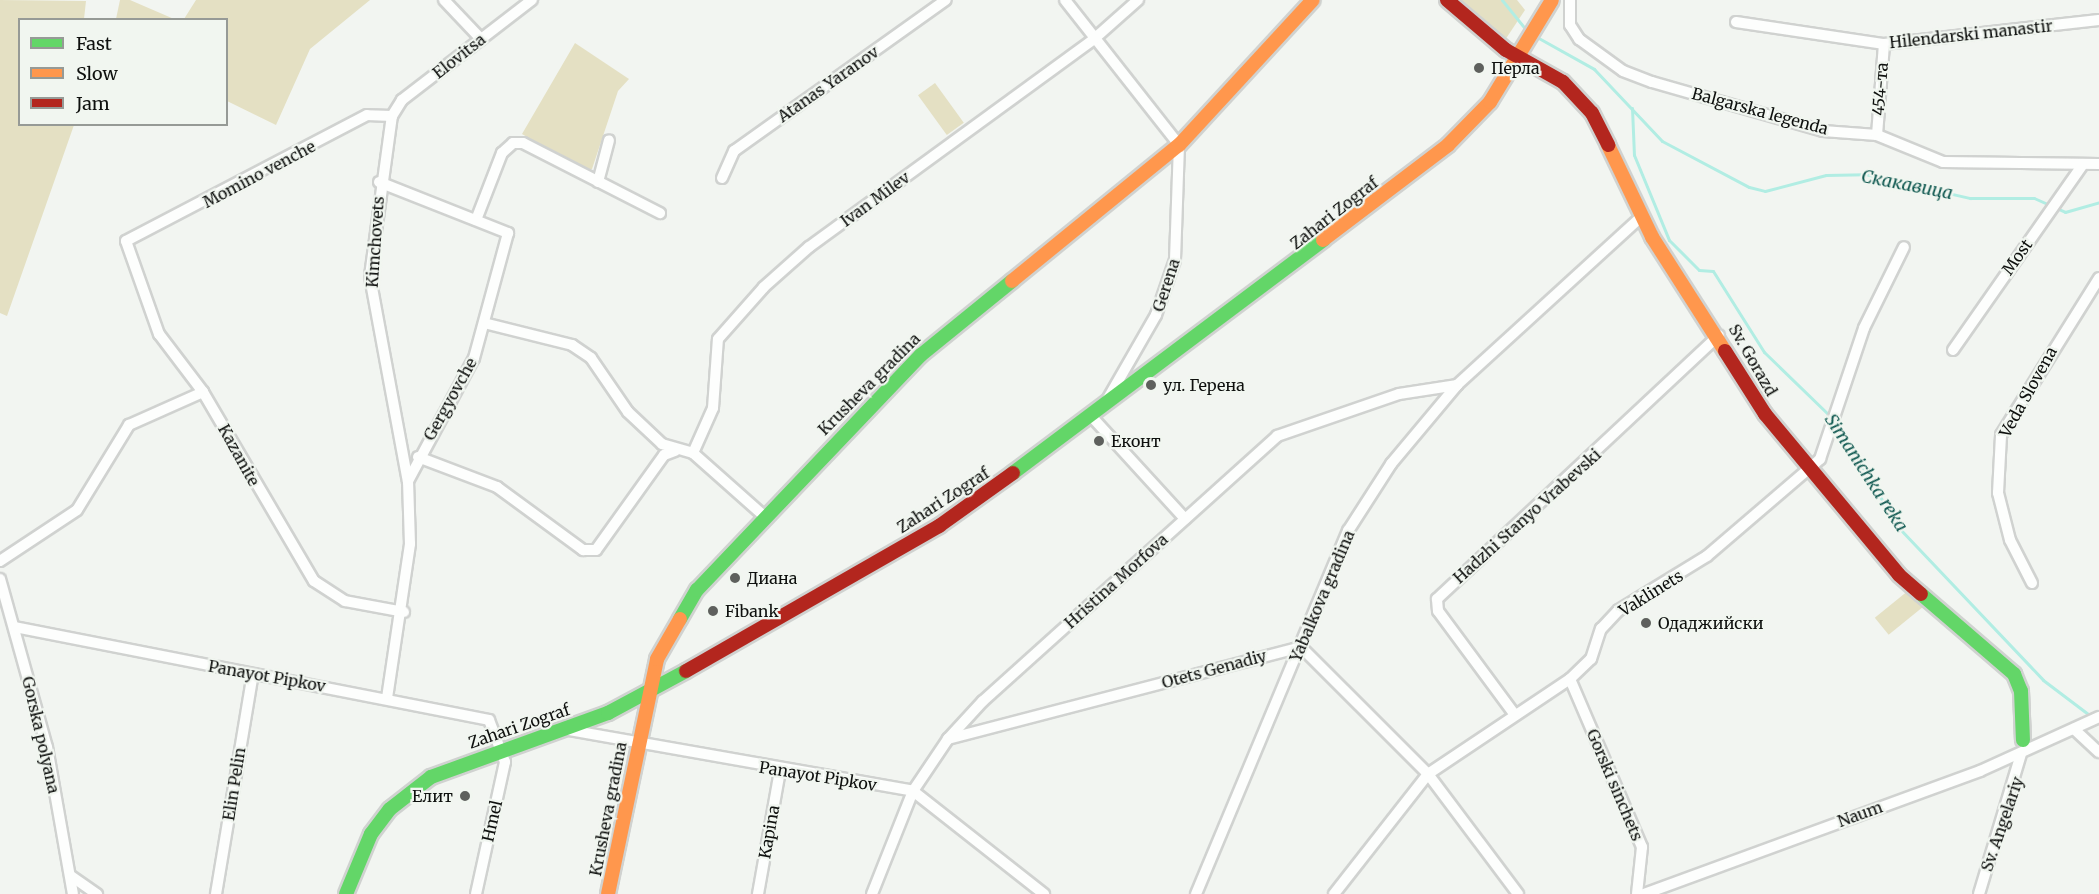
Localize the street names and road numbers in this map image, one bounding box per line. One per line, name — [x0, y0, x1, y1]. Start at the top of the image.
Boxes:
street label: Hilendarski manastir — [1888, 16, 2054, 52]
street label: Elovitsa — [429, 29, 489, 83]
street label: Atanas Yaranov — [774, 42, 882, 126]
street label: 454-та — [1868, 62, 1892, 116]
street label: Balgarska legenda — [1690, 84, 1830, 138]
street label: Momino venche — [200, 136, 318, 212]
street label: Ivan Milev — [837, 167, 913, 231]
street label: Zahari Zograf — [1286, 173, 1382, 253]
street label: Kimchovets — [362, 196, 388, 288]
street label: Most — [1998, 235, 2036, 279]
street label: Gerena — [1148, 256, 1184, 314]
street label: Sv. Gorazd — [1725, 321, 1781, 399]
street label: Krusheva gradina — [814, 329, 924, 439]
street label: Veda Slovena — [1995, 343, 2061, 441]
street label: Gergyovche — [419, 354, 481, 444]
street label: Kazanite — [214, 421, 264, 489]
street label: Hadzhi Stanyo Vrabevski — [1449, 445, 1605, 587]
street label: Zahari Zograf — [893, 463, 993, 537]
street label: Yabalkova gradina — [1286, 527, 1358, 665]
street label: Hristina Morfova — [1060, 530, 1172, 632]
street label: Vaklinets — [1615, 566, 1687, 620]
street label: Otets Genadiy — [1160, 646, 1268, 692]
street label: Panayot Pipkov — [207, 656, 327, 696]
street label: Gorska polyana — [18, 675, 64, 795]
street label: Zahari Zograf — [466, 700, 572, 752]
street label: Gorski sinchets — [1583, 726, 1647, 844]
street label: Krusheva gradina — [586, 740, 630, 878]
street label: Elin Pelin — [219, 746, 249, 822]
street label: Panayot Pipkov — [758, 757, 878, 795]
street label: Sv. Angelariy — [1977, 774, 2027, 874]
street label: Naum — [1835, 797, 1885, 831]
street label: Hmel — [478, 798, 506, 844]
street label: Kapina — [755, 804, 783, 860]

